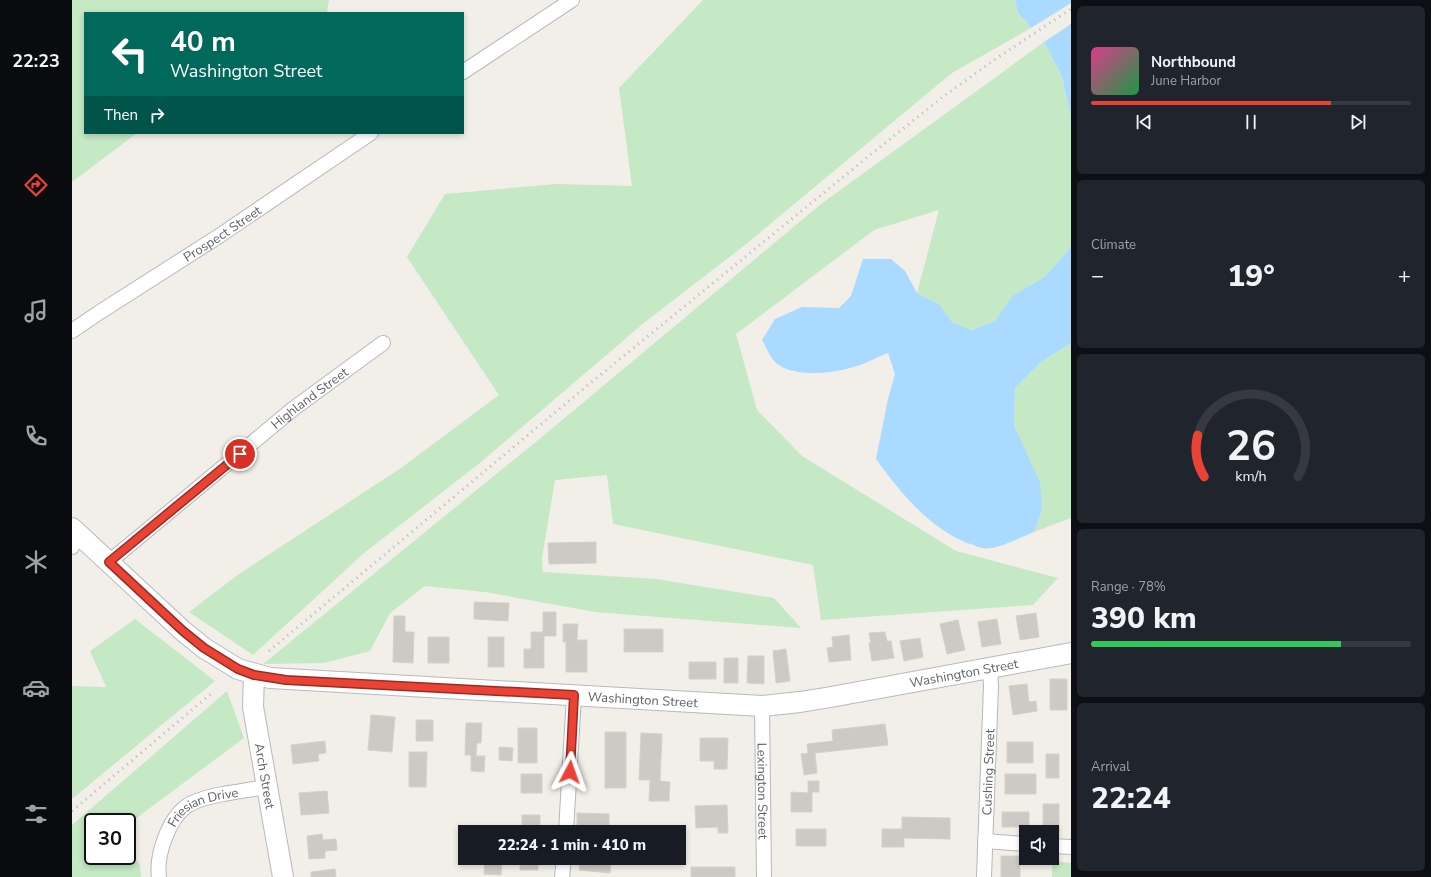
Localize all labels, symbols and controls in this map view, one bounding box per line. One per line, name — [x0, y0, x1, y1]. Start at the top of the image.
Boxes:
text: 40 m — [170, 23, 236, 61]
icon: left — [104, 28, 156, 80]
text: 22:23 — [12, 49, 60, 73]
text: Northbound — [1151, 52, 1236, 72]
text: Washington Street — [170, 59, 322, 83]
text: June Harbor — [1151, 72, 1221, 90]
icon: right — [146, 104, 168, 126]
text: Then — [104, 105, 138, 125]
icon: previous — [1133, 111, 1155, 133]
icon: pause — [1240, 111, 1262, 133]
icon: next — [1347, 111, 1369, 133]
icon: directions — [22, 171, 50, 199]
street label: Prospect Street — [180, 202, 266, 267]
text: Climate — [1091, 236, 1136, 254]
text: 19° — [1227, 256, 1275, 297]
text: − — [1091, 261, 1104, 291]
text: + — [1398, 261, 1411, 291]
icon: music — [22, 297, 50, 325]
street label: Highland Street — [267, 363, 352, 434]
text: 26 — [1226, 417, 1276, 474]
icon: phone — [22, 422, 50, 450]
pin — [223, 437, 257, 471]
icon: arrive — [229, 443, 251, 465]
text: km/h — [1235, 466, 1267, 485]
icon: climate — [22, 548, 50, 576]
text: Range · 78% — [1091, 578, 1166, 596]
text: 390 km — [1091, 598, 1197, 639]
street label: Washington Street — [908, 655, 1020, 692]
icon: car — [22, 674, 50, 702]
street label: Washington Street — [587, 688, 699, 712]
street label: Cushing Street — [978, 728, 999, 816]
street label: Arch Street — [250, 742, 279, 811]
street label: Lexington Street — [752, 743, 772, 840]
position arrow — [549, 751, 591, 793]
text: Arrival — [1091, 758, 1130, 776]
text: 22:24 — [1091, 778, 1171, 819]
street label: Friesian Drive — [163, 784, 240, 831]
icon: filters — [22, 800, 50, 828]
speed limit sign: 30 — [84, 813, 136, 865]
map controls — [1019, 825, 1059, 865]
button: sound — [1019, 825, 1059, 865]
text: 22:24 · 1 min · 410 m — [498, 835, 646, 855]

